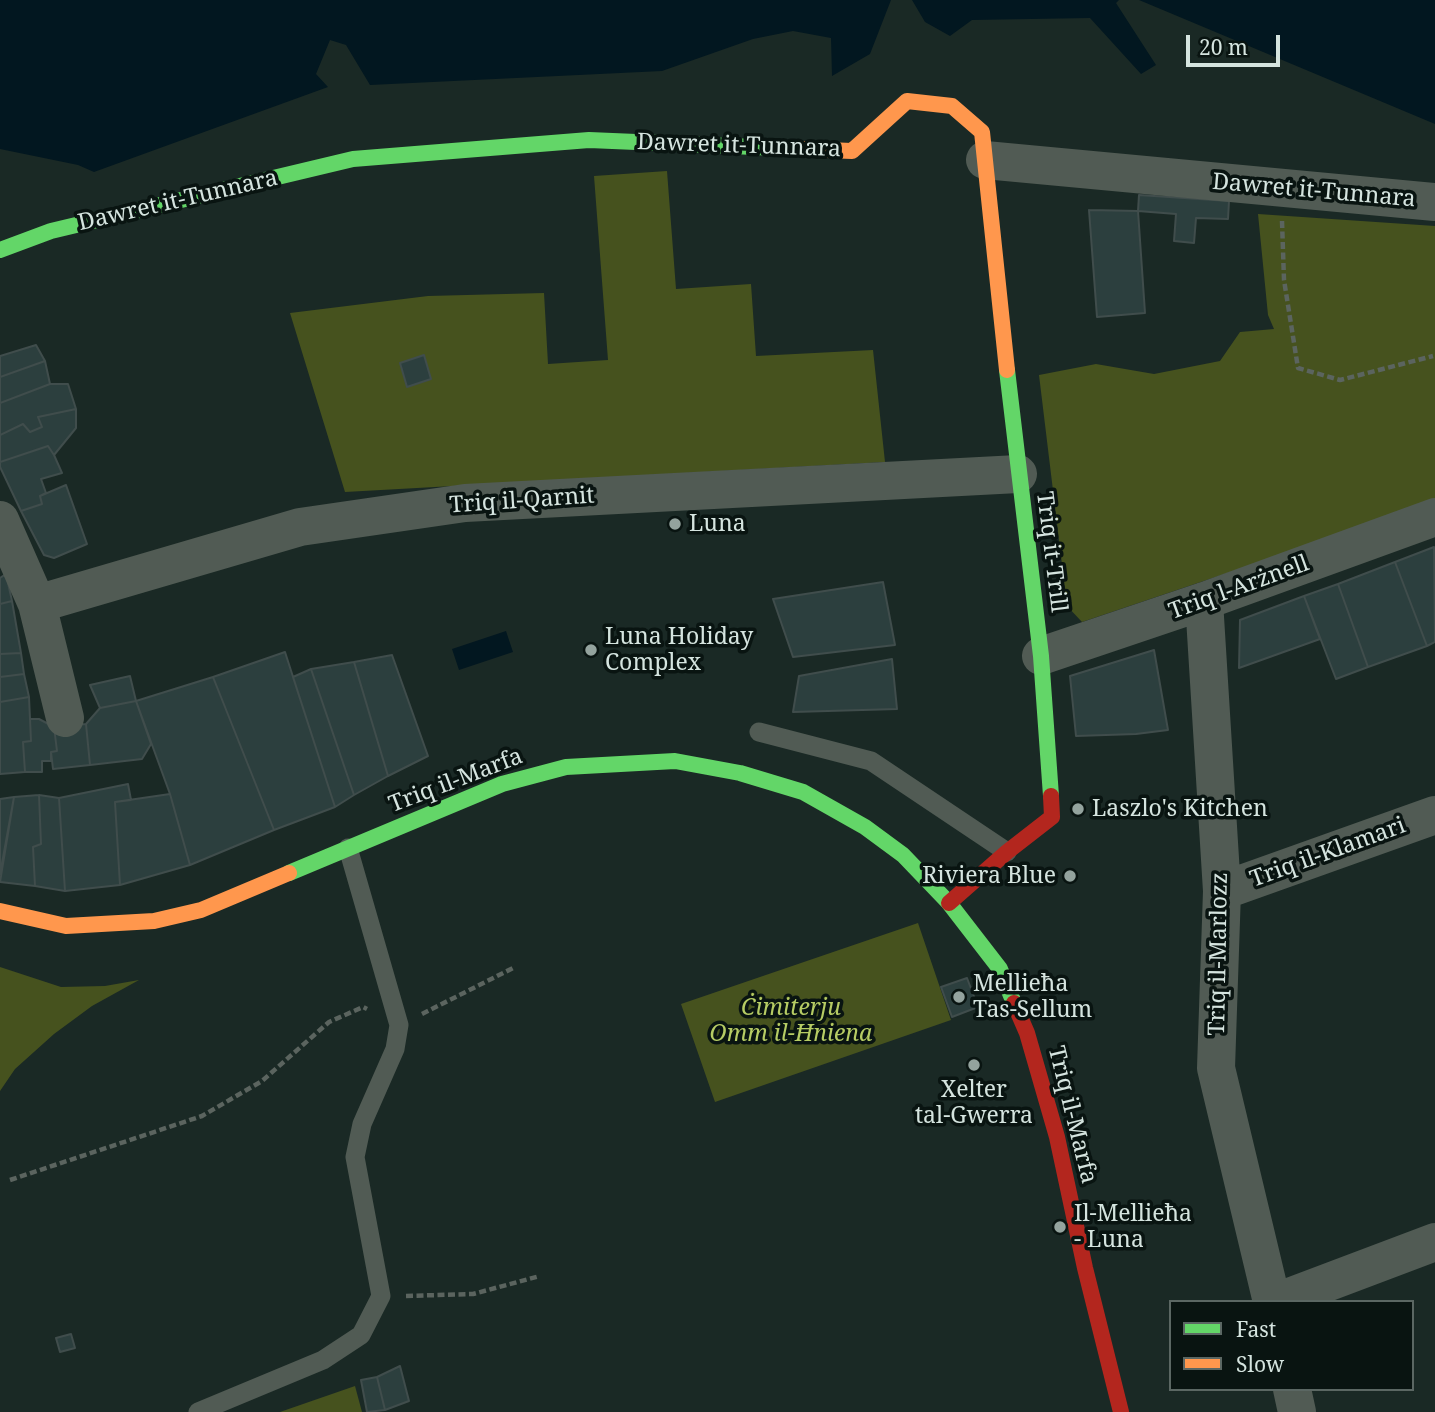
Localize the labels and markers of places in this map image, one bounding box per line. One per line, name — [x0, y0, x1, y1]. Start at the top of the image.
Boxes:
place label: Luna — [689, 510, 746, 538]
marker: Luna — [667, 516, 683, 532]
place label: Luna Holiday Complex — [605, 623, 753, 677]
marker: Luna Holiday Complex — [583, 642, 599, 658]
place label: Laszlo's Kitchen — [1092, 795, 1268, 823]
marker: Laszlo's Kitchen — [1070, 801, 1086, 817]
place label: Riviera Blue — [922, 862, 1056, 890]
marker: Riviera Blue — [1062, 868, 1078, 884]
place label: Mellieħa Tas-Sellum — [973, 970, 1092, 1024]
marker: Mellieħa Tas-Sellum — [951, 989, 967, 1005]
marker: Xelter tal-Gwerra — [966, 1057, 982, 1073]
place label: Xelter tal-Gwerra — [915, 1076, 1033, 1130]
place label: Il-Mellieħa - Luna — [1074, 1200, 1192, 1254]
marker: Il-Mellieħa - Luna — [1052, 1219, 1068, 1235]

